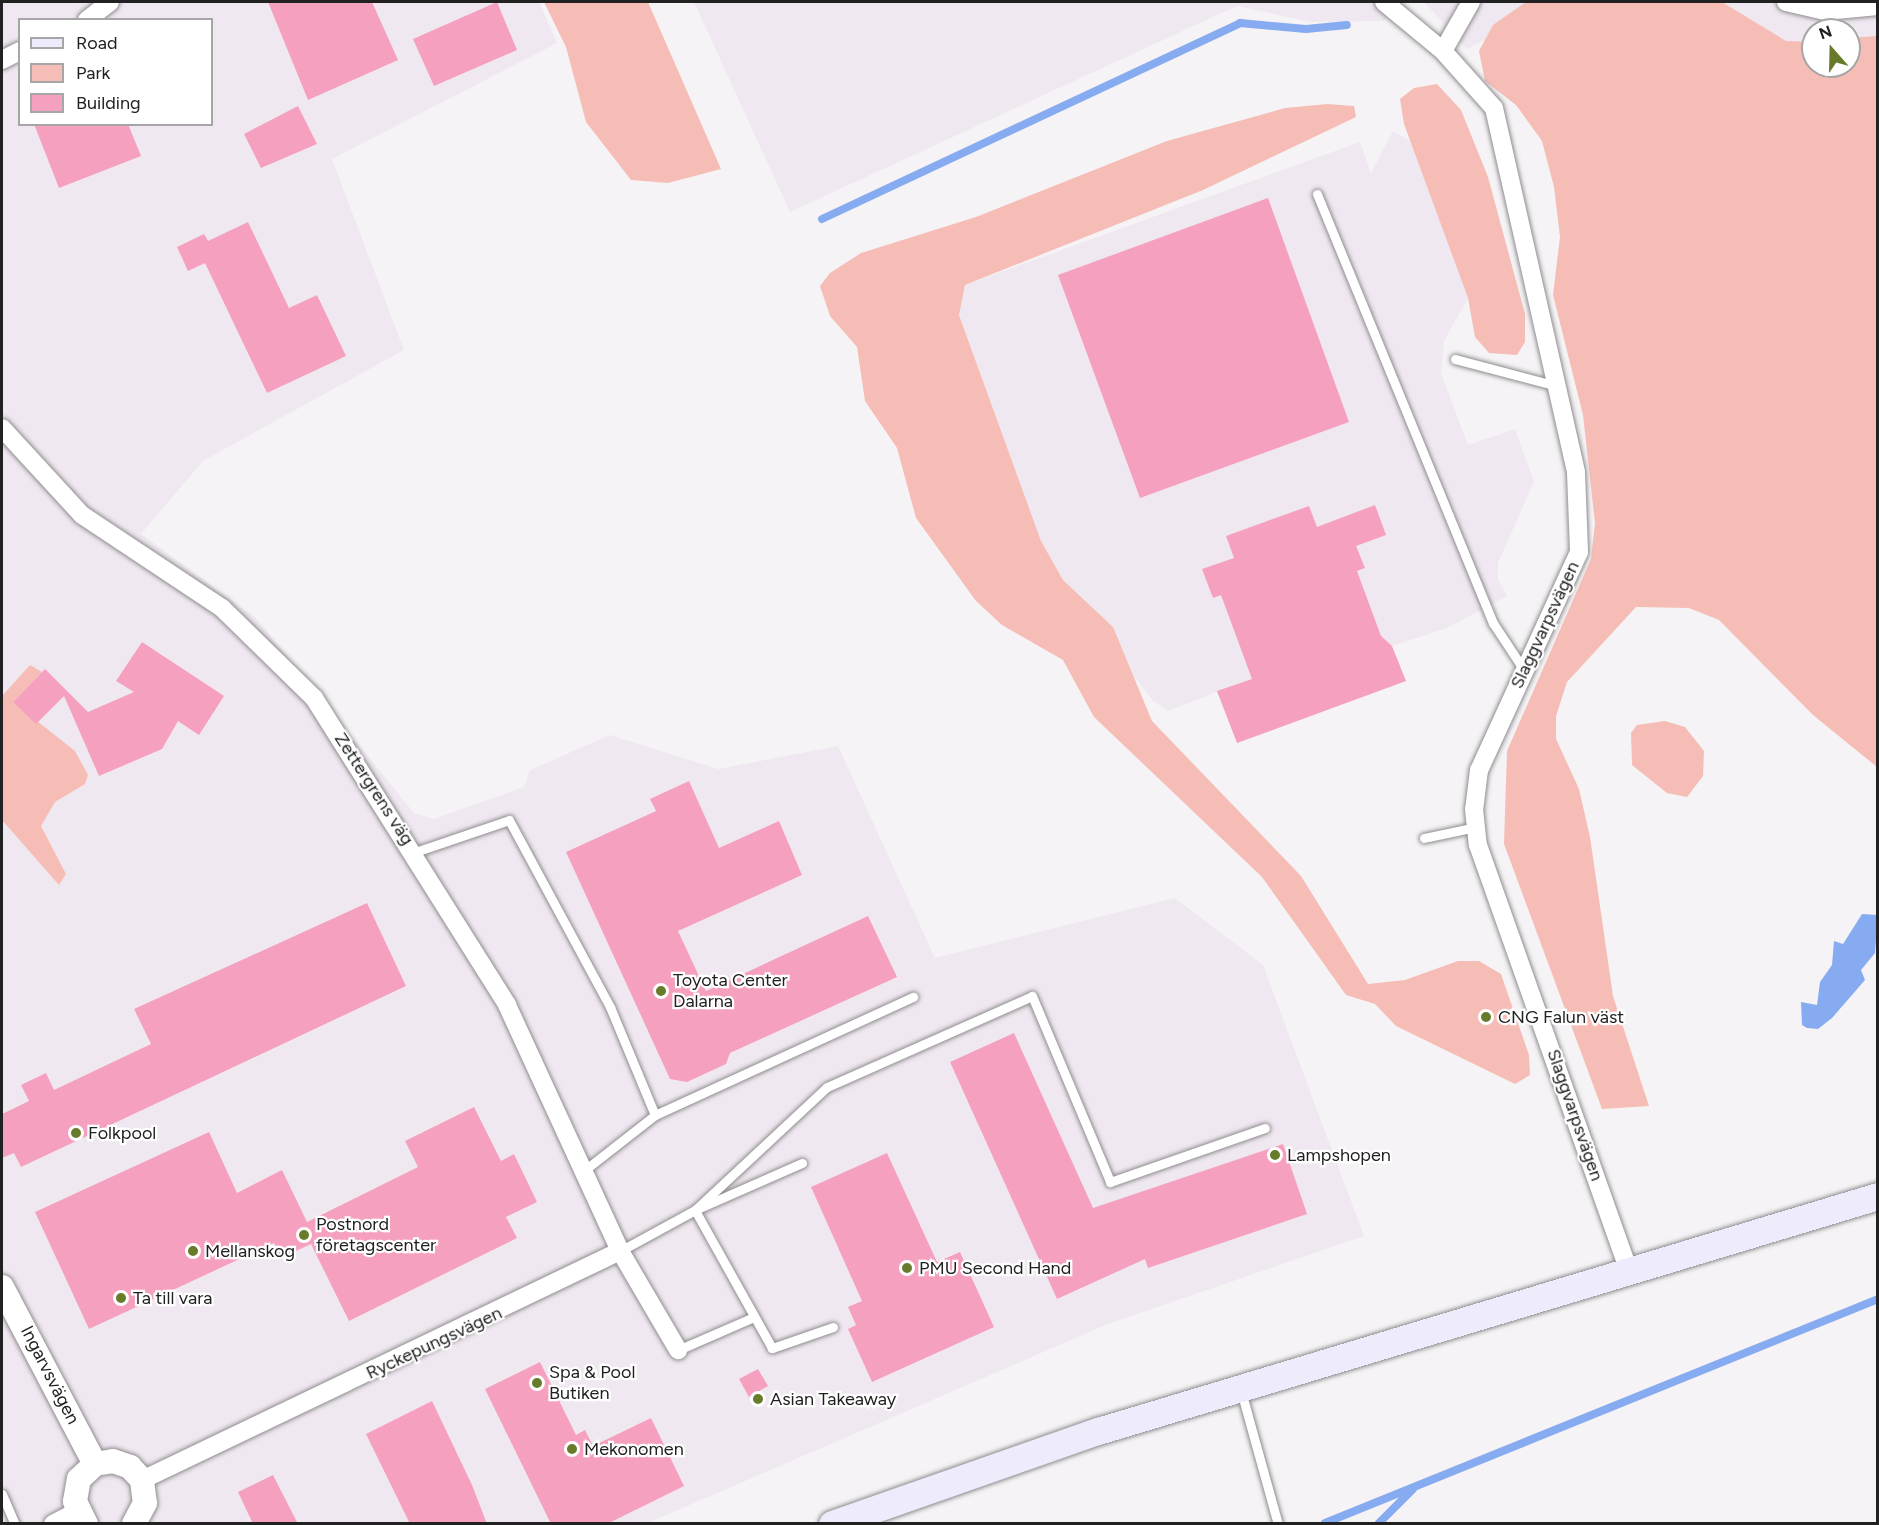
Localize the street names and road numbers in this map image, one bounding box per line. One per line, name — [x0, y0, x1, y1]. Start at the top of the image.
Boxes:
street label: Slaggvarpsvägen — [1506, 558, 1584, 692]
street label: Zettergrens väg — [330, 729, 418, 849]
street label: Slaggvarpsvägen — [1542, 1046, 1608, 1184]
street label: Ryckepungsvägen — [363, 1302, 505, 1384]
street label: Ingarvsvägen — [16, 1322, 84, 1428]

